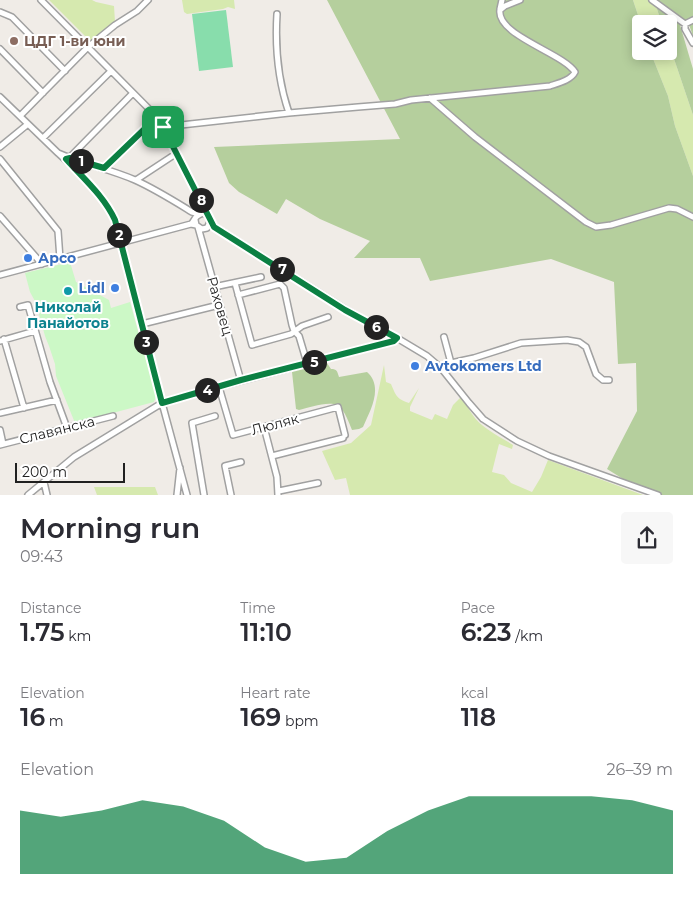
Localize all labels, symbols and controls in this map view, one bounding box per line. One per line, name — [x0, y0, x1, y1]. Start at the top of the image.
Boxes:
map controls — [632, 15, 677, 60]
button: layers — [632, 15, 677, 60]
place label: ЦДГ 1-ви юни — [24, 32, 125, 50]
marker: ЦДГ 1-ви юни — [8, 35, 20, 47]
pin — [142, 106, 184, 148]
icon: arrive — [149, 113, 177, 141]
pin: 1 — [68, 148, 94, 174]
text: 1 — [79, 152, 84, 170]
pin: 8 — [188, 188, 214, 212]
text: 8 — [197, 191, 206, 209]
pin: 2 — [106, 222, 132, 248]
text: 2 — [115, 226, 124, 244]
place label: Арсо — [38, 249, 76, 267]
marker: Арсо — [22, 252, 34, 264]
pin: 7 — [270, 256, 294, 282]
text: 7 — [278, 260, 287, 278]
street label: Раховец — [203, 274, 237, 338]
place label: Lidl — [78, 279, 105, 297]
marker: Lidl — [109, 282, 121, 294]
marker: Николай Панайотов — [62, 285, 74, 297]
place label: Николай Панайотов — [27, 298, 109, 332]
pin: 6 — [364, 314, 388, 340]
text: 6 — [372, 318, 381, 336]
pin: 3 — [134, 330, 158, 354]
text: 3 — [142, 333, 151, 351]
pin: 5 — [302, 350, 326, 374]
text: 5 — [310, 353, 319, 371]
place label: Avtokomers Ltd — [424, 357, 542, 375]
marker: Avtokomers Ltd — [409, 360, 421, 372]
pin: 4 — [194, 378, 220, 402]
text: 4 — [203, 381, 212, 399]
street label: Люляк — [249, 409, 301, 439]
street label: Славянска — [17, 412, 97, 448]
scale bar — [15, 460, 125, 483]
text: 200 m — [22, 463, 67, 481]
text: Morning run — [20, 511, 200, 545]
button: share — [621, 512, 673, 564]
text: 09:43 — [20, 547, 63, 566]
text: Distance — [20, 599, 82, 617]
text: Time — [240, 599, 275, 617]
text: Pace — [461, 599, 495, 617]
text: 1.75 — [20, 617, 65, 647]
text: 11:10 — [240, 617, 292, 647]
text: 6:23 — [461, 617, 512, 647]
text: km — [65, 627, 91, 645]
text: /km — [512, 627, 543, 645]
text: Elevation — [20, 684, 85, 702]
text: Heart rate — [240, 684, 311, 702]
text: kcal — [461, 684, 489, 702]
text: 16 — [20, 702, 45, 732]
text: 169 — [240, 702, 281, 732]
text: 118 — [461, 702, 496, 732]
text: m — [45, 712, 64, 730]
text: bpm — [281, 712, 319, 730]
text: Elevation — [20, 760, 94, 779]
text: 26–39 m — [607, 760, 673, 779]

